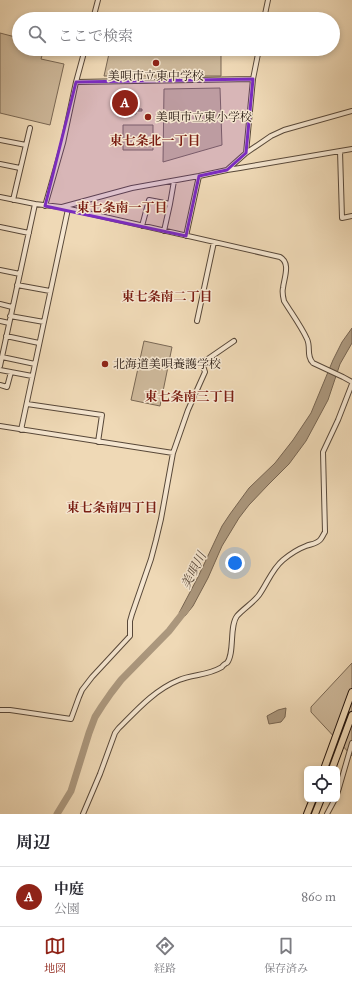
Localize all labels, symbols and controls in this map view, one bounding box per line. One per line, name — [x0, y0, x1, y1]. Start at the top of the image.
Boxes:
search box — [12, 12, 340, 56]
icon: search — [26, 23, 48, 45]
text: ここで検索 — [58, 27, 133, 45]
marker: 美唄市立東中学校 — [151, 58, 161, 68]
place label: 美唄市立東中学校 — [108, 69, 204, 83]
pin: A — [112, 88, 138, 118]
place label: 美唄市立東小学校 — [156, 110, 252, 124]
marker: 美唄市立東小学校 — [143, 112, 153, 122]
district label: 東七条北一丁目 — [109, 133, 201, 149]
district label: 東七条南一丁目 — [76, 200, 168, 216]
district label: 東七条南二丁目 — [121, 289, 213, 305]
place label: 北海道美唄養護学校 — [113, 357, 221, 371]
marker: 北海道美唄養護学校 — [100, 359, 110, 369]
district label: 東七条南三丁目 — [144, 389, 236, 405]
district label: 東七条南四丁目 — [66, 500, 158, 516]
water label: 美唄川 — [178, 548, 211, 591]
your location — [225, 553, 245, 573]
map controls — [304, 766, 340, 802]
button: locate — [304, 766, 340, 802]
text: 周辺 — [16, 832, 50, 853]
text: 中庭 — [54, 880, 84, 898]
text: A — [25, 889, 33, 905]
text: 860 m — [301, 889, 336, 905]
text: 公園 — [54, 901, 80, 917]
tab: 地図 — [44, 935, 66, 975]
tab: 経路 — [154, 935, 176, 975]
tab: 保存済み — [264, 935, 308, 975]

